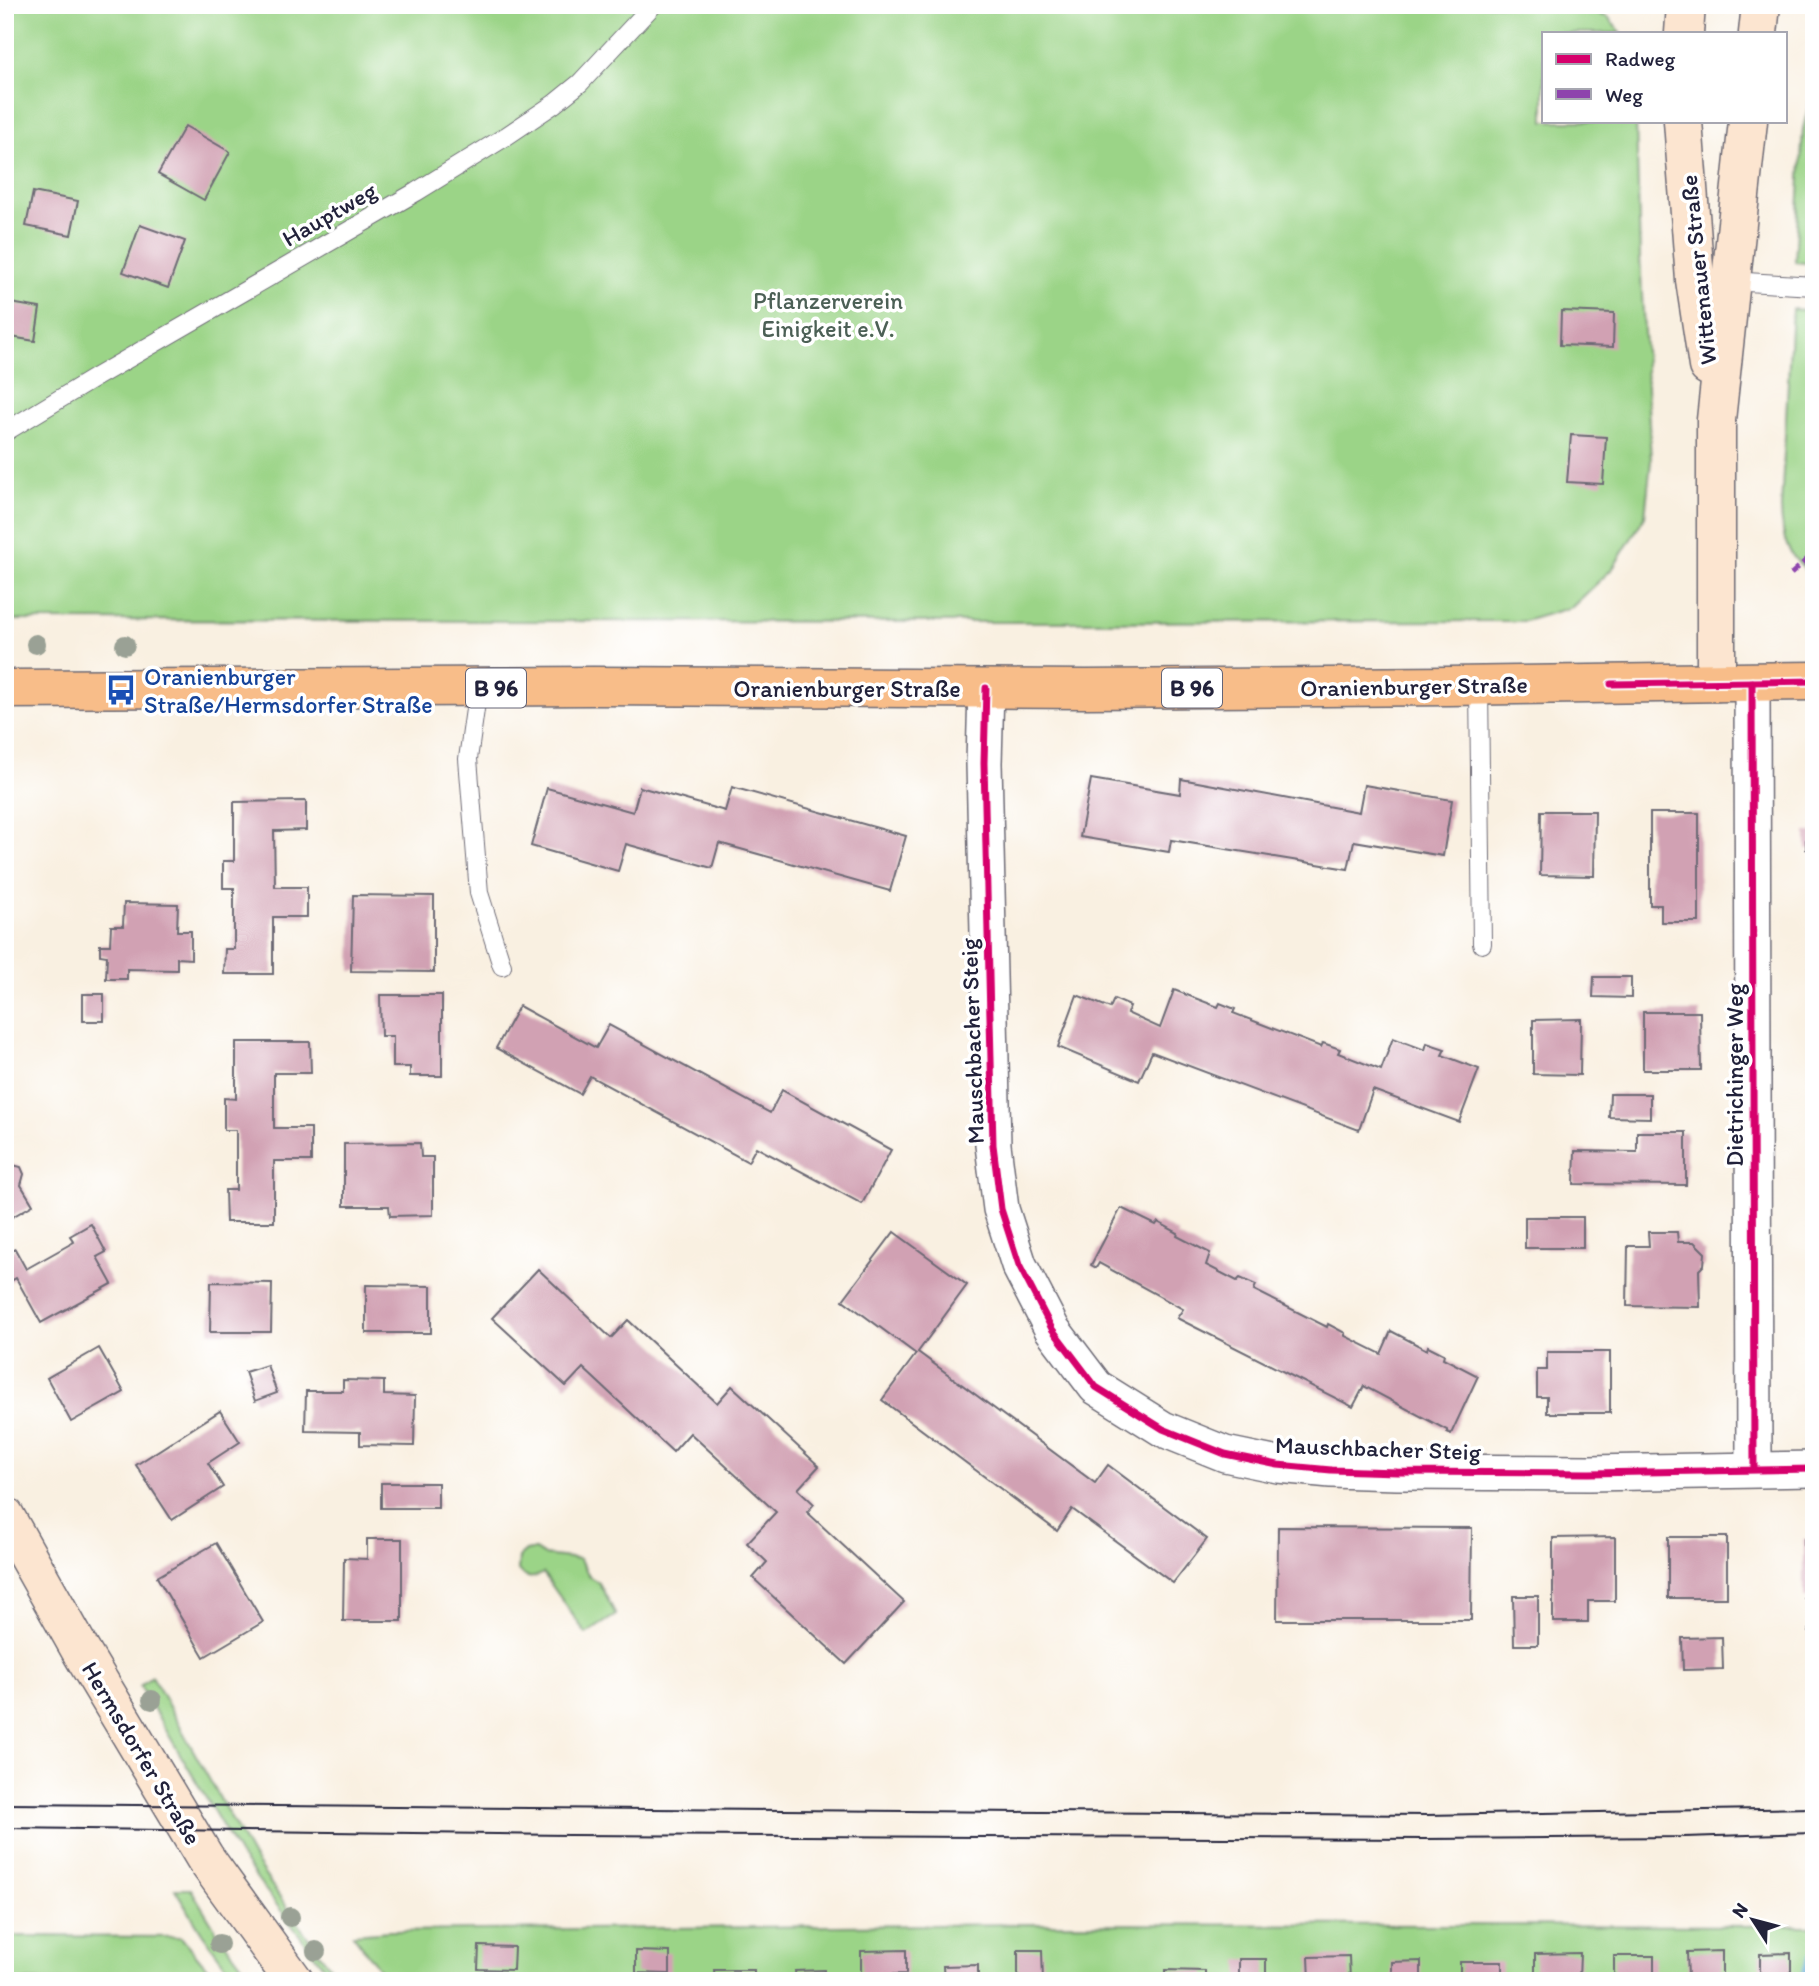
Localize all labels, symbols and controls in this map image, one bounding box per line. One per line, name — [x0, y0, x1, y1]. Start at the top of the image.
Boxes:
legend — [1542, 32, 1787, 122]
text: Radweg — [1605, 46, 1675, 71]
text: Weg — [1605, 82, 1643, 107]
street label: Wittenauer Straße — [1674, 174, 1722, 366]
street label: Hauptweg — [277, 175, 382, 253]
park label: Pflanzerverein Einigkeit e.V. — [753, 286, 903, 343]
place label: Oranienburger Straße/Hermsdorfer Straße — [144, 662, 433, 719]
road number: B 96 — [466, 668, 526, 708]
road number: B 96 — [1162, 668, 1222, 708]
street label: Oranienburger Straße — [1300, 670, 1528, 702]
bus stop icon: Oranienburger Straße/Hermsdorfer Straße — [104, 673, 138, 707]
street label: Oranienburger Straße — [733, 674, 961, 703]
street label: Mauschbacher Steig — [954, 937, 990, 1145]
street label: Dietrichinger Weg — [1720, 982, 1749, 1167]
street label: Mauschbacher Steig — [1274, 1430, 1482, 1466]
street label: Hermsdorfer Straße — [76, 1656, 208, 1850]
north arrow — [1717, 1884, 1787, 1954]
text: N — [1727, 1898, 1753, 1922]

